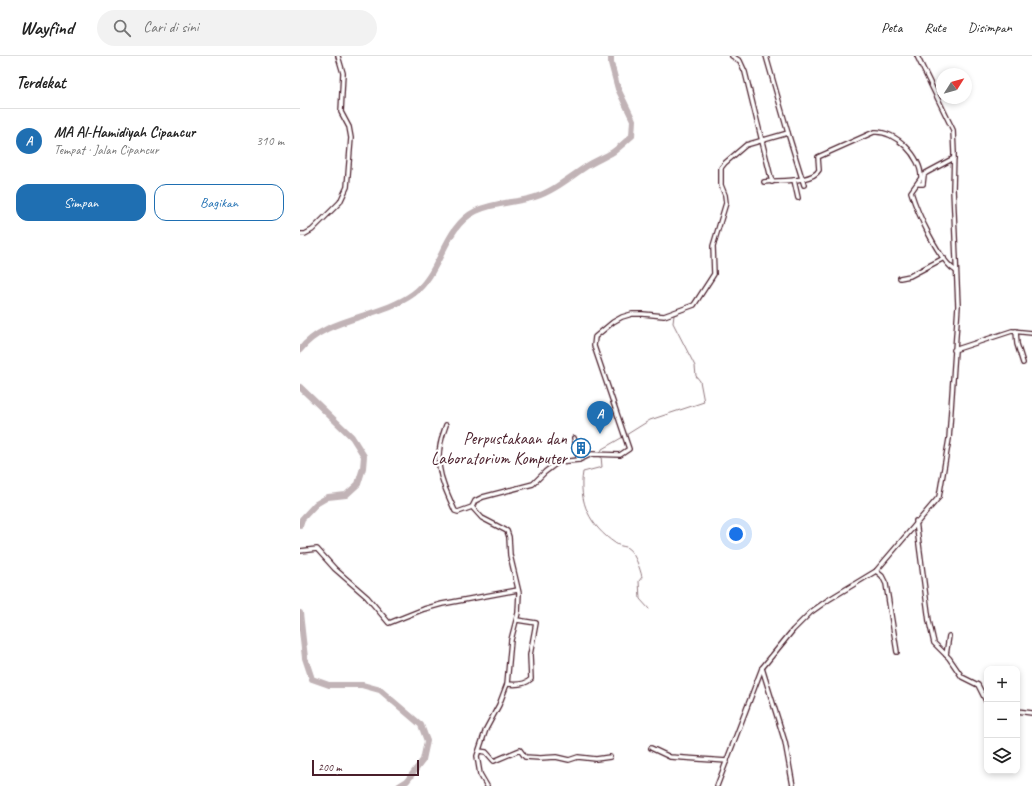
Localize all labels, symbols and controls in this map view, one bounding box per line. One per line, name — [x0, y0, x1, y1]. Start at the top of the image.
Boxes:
search box — [97, 10, 377, 46]
text: Wayfind — [20, 16, 73, 40]
icon: search — [111, 17, 133, 39]
text: Cari di sini — [143, 18, 199, 37]
text: Peta — [881, 19, 902, 36]
text: Rute — [924, 19, 946, 36]
text: Disimpan — [968, 19, 1012, 36]
north arrow — [936, 68, 972, 104]
text: Terdekat — [16, 72, 66, 93]
text: MA Al-Hamidiyah Cipancur — [54, 123, 195, 142]
text: A — [26, 133, 32, 149]
text: 310 m — [256, 133, 284, 149]
text: Tempat · Jalan Cipancur — [54, 142, 159, 158]
button: Simpan — [16, 184, 146, 221]
button: Bagikan — [154, 184, 284, 221]
pin: A — [587, 401, 613, 434]
place label: Perpustakaan dan Laboratorium Komputer — [431, 428, 569, 469]
building icon: Perpustakaan dan Laboratorium Komputer — [570, 437, 592, 459]
your location — [726, 524, 746, 544]
map controls — [984, 666, 1020, 774]
button: + — [984, 666, 1020, 702]
button: − — [984, 702, 1020, 738]
button: layers — [984, 738, 1020, 774]
scale bar — [312, 758, 419, 777]
text: 200 m — [318, 760, 342, 774]

